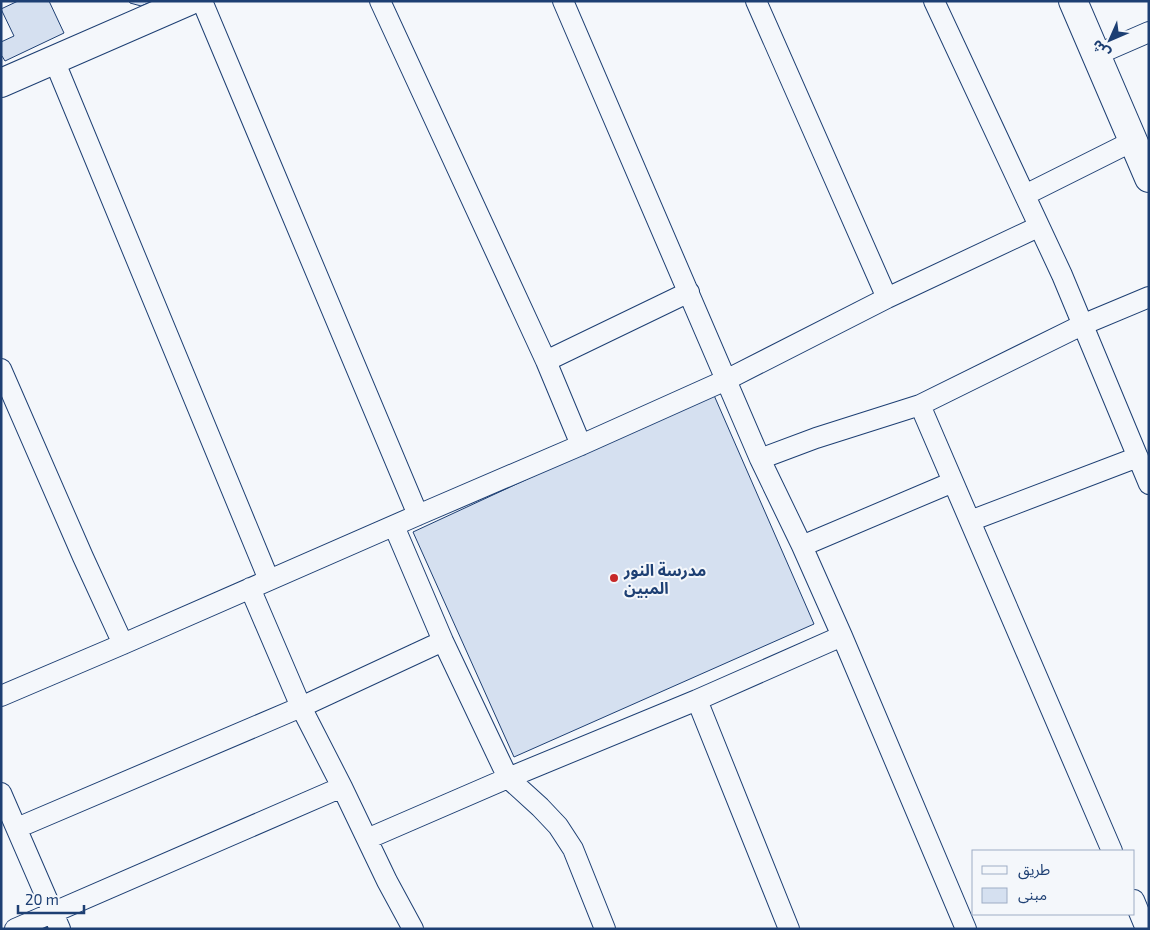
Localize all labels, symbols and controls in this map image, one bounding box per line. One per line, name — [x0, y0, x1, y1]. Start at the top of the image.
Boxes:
north arrow — [1085, 15, 1135, 65]
text: ش — [1088, 37, 1113, 62]
place label: مدرسة النور المبين — [623, 560, 706, 598]
marker: مدرسة النور المبين — [608, 572, 620, 584]
legend — [972, 850, 1135, 915]
text: طريق — [1018, 860, 1050, 880]
scale bar — [18, 882, 84, 914]
text: مبنى — [1018, 885, 1047, 904]
text: 20 m — [25, 890, 59, 908]

